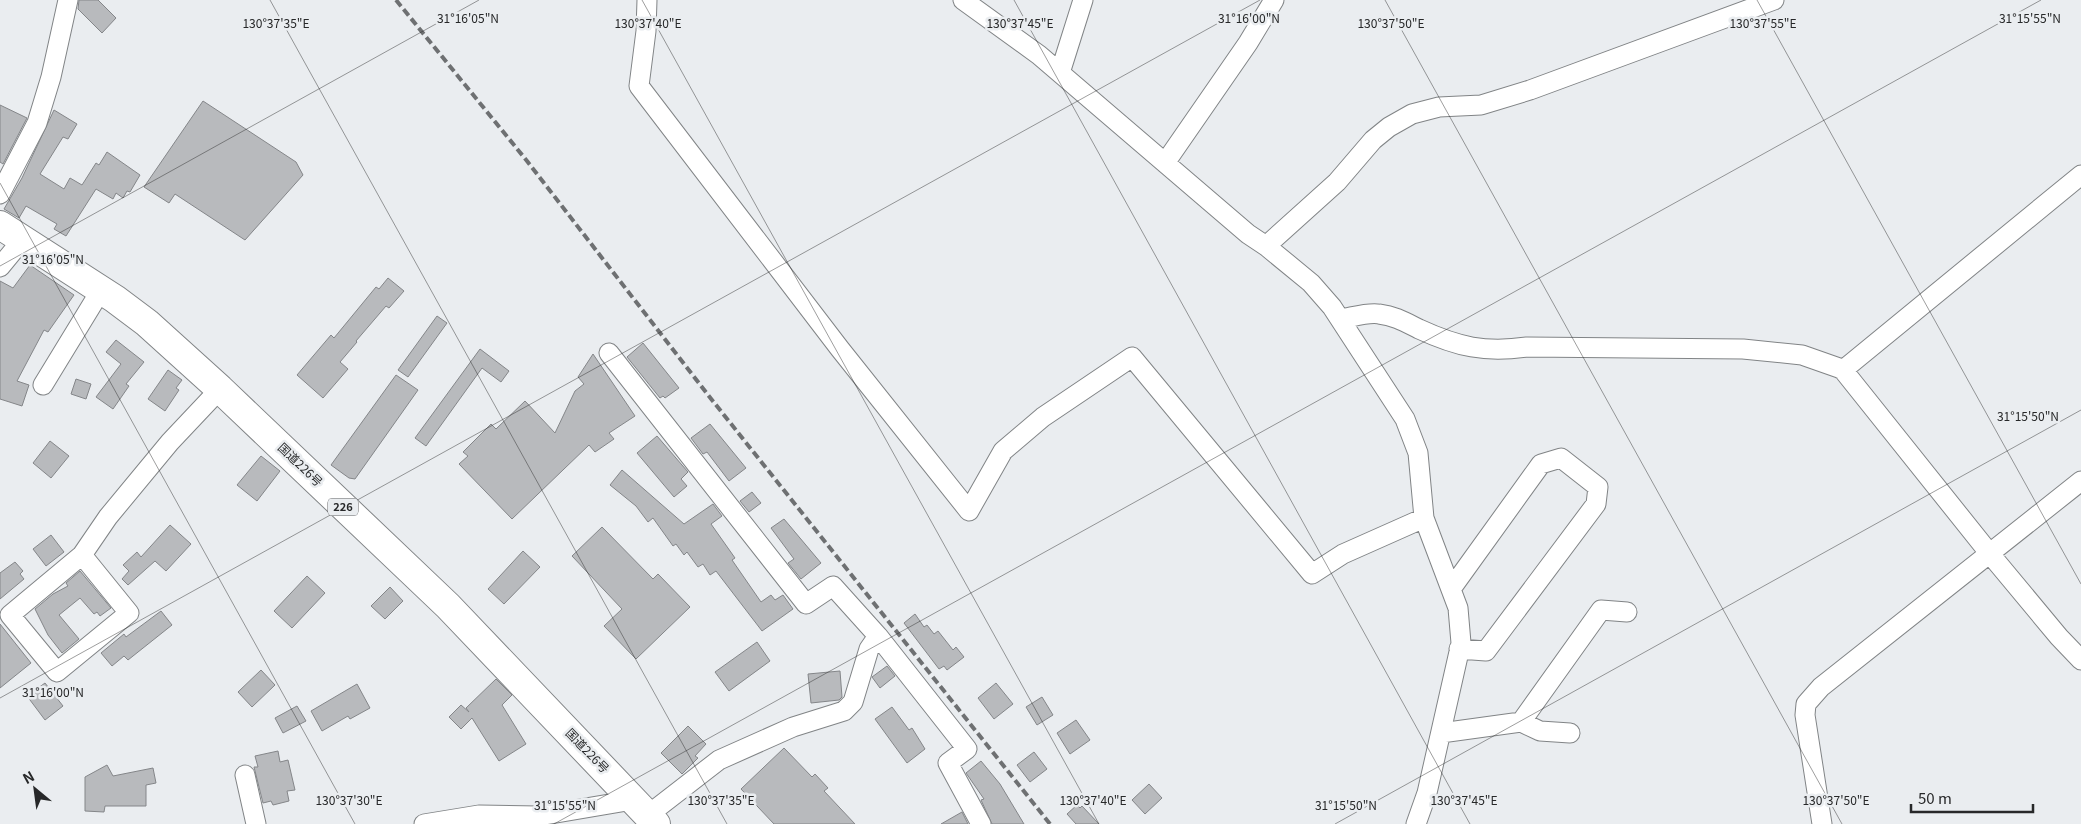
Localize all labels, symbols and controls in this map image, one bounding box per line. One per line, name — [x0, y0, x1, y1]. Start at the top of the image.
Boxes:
text: 31°16'05"N — [437, 9, 499, 26]
text: 31°16'00"N — [1218, 9, 1280, 26]
text: 31°15'55"N — [1999, 9, 2061, 26]
text: 130°37'35"E — [242, 14, 310, 31]
text: 130°37'40"E — [614, 14, 682, 31]
text: 130°37'45"E — [986, 14, 1054, 31]
text: 130°37'50"E — [1357, 14, 1425, 31]
text: 130°37'55"E — [1729, 14, 1797, 31]
text: 31°16'05"N — [22, 250, 84, 267]
text: 31°15'50"N — [1997, 407, 2059, 424]
street label: 国道226号 — [275, 438, 327, 489]
road number: 226 — [328, 498, 358, 516]
text: 31°16'00"N — [22, 683, 84, 700]
street label: 国道226号 — [563, 724, 614, 776]
north arrow — [10, 764, 60, 814]
text: N — [19, 765, 38, 788]
scale bar — [1911, 782, 2034, 814]
text: 50 m — [1918, 787, 1952, 808]
text: 130°37'30"E — [315, 791, 383, 808]
text: 130°37'35"E — [687, 791, 755, 808]
text: 130°37'40"E — [1059, 791, 1127, 808]
text: 130°37'45"E — [1430, 791, 1498, 808]
text: 130°37'50"E — [1802, 791, 1870, 808]
text: 31°15'55"N — [534, 796, 596, 813]
text: 31°15'50"N — [1315, 796, 1377, 813]

